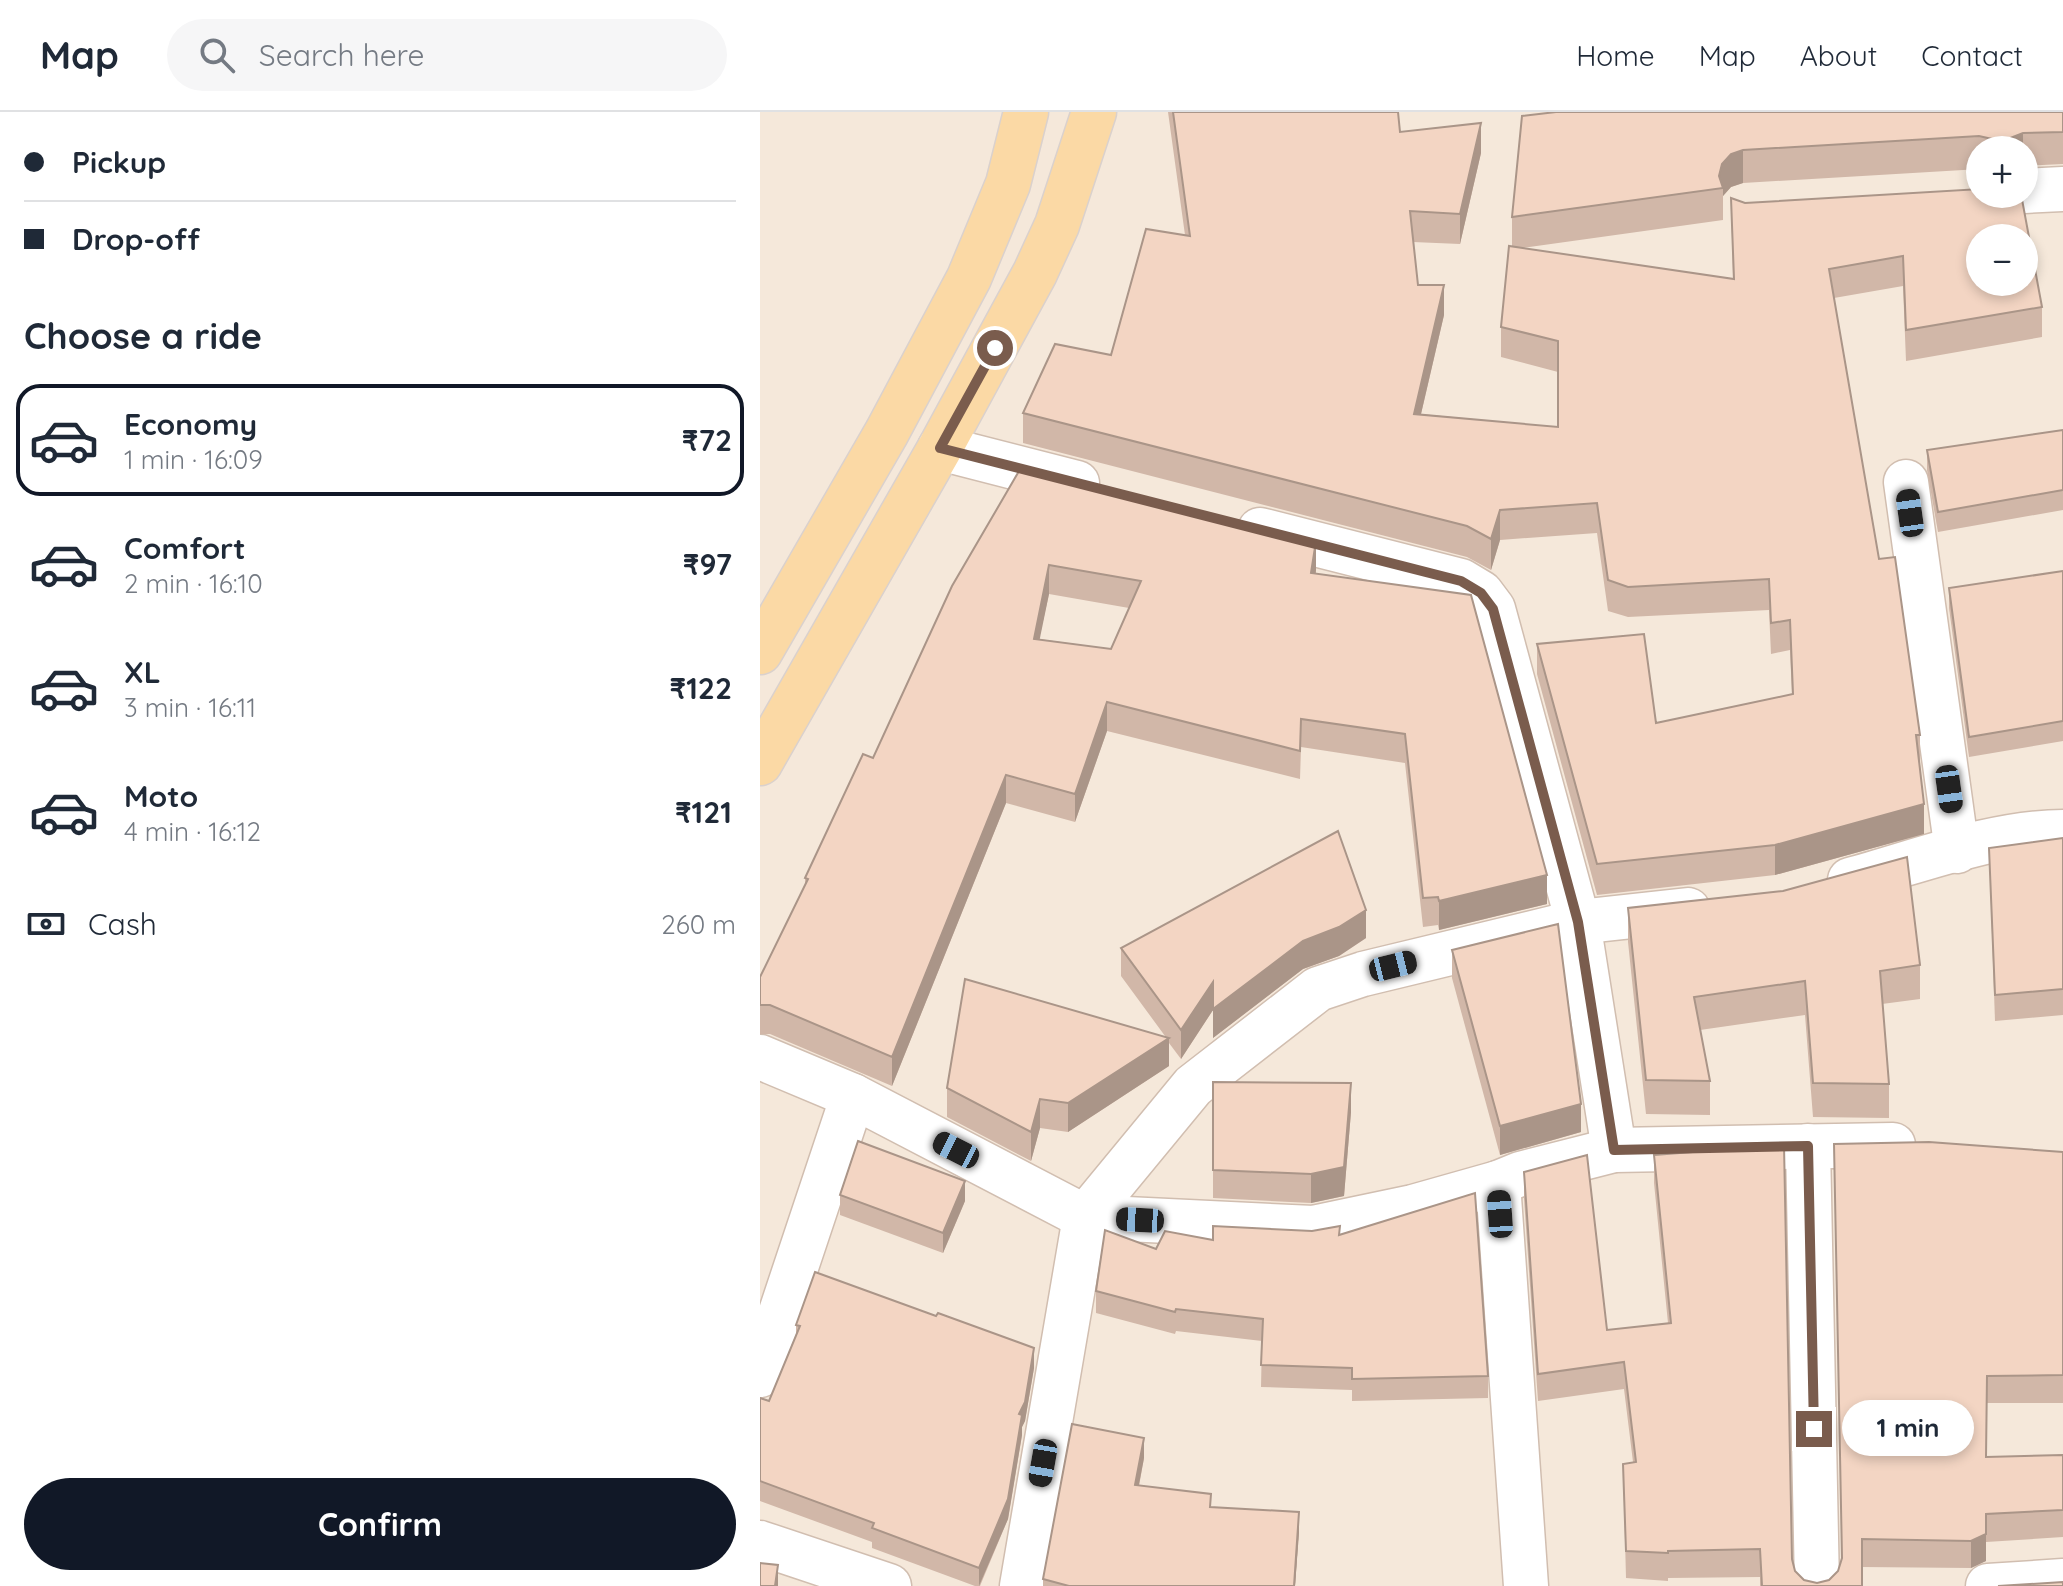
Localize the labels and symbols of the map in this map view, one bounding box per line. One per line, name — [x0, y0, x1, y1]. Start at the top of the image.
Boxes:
route start — [977, 330, 1013, 366]
car — [1895, 488, 1925, 538]
car — [1934, 764, 1964, 814]
car — [1367, 949, 1419, 983]
car — [929, 1128, 983, 1172]
car — [1486, 1189, 1514, 1239]
car — [1115, 1207, 1165, 1233]
callout: 1 min — [1842, 1401, 1974, 1457]
route end — [1796, 1411, 1832, 1447]
car — [1027, 1437, 1059, 1489]

